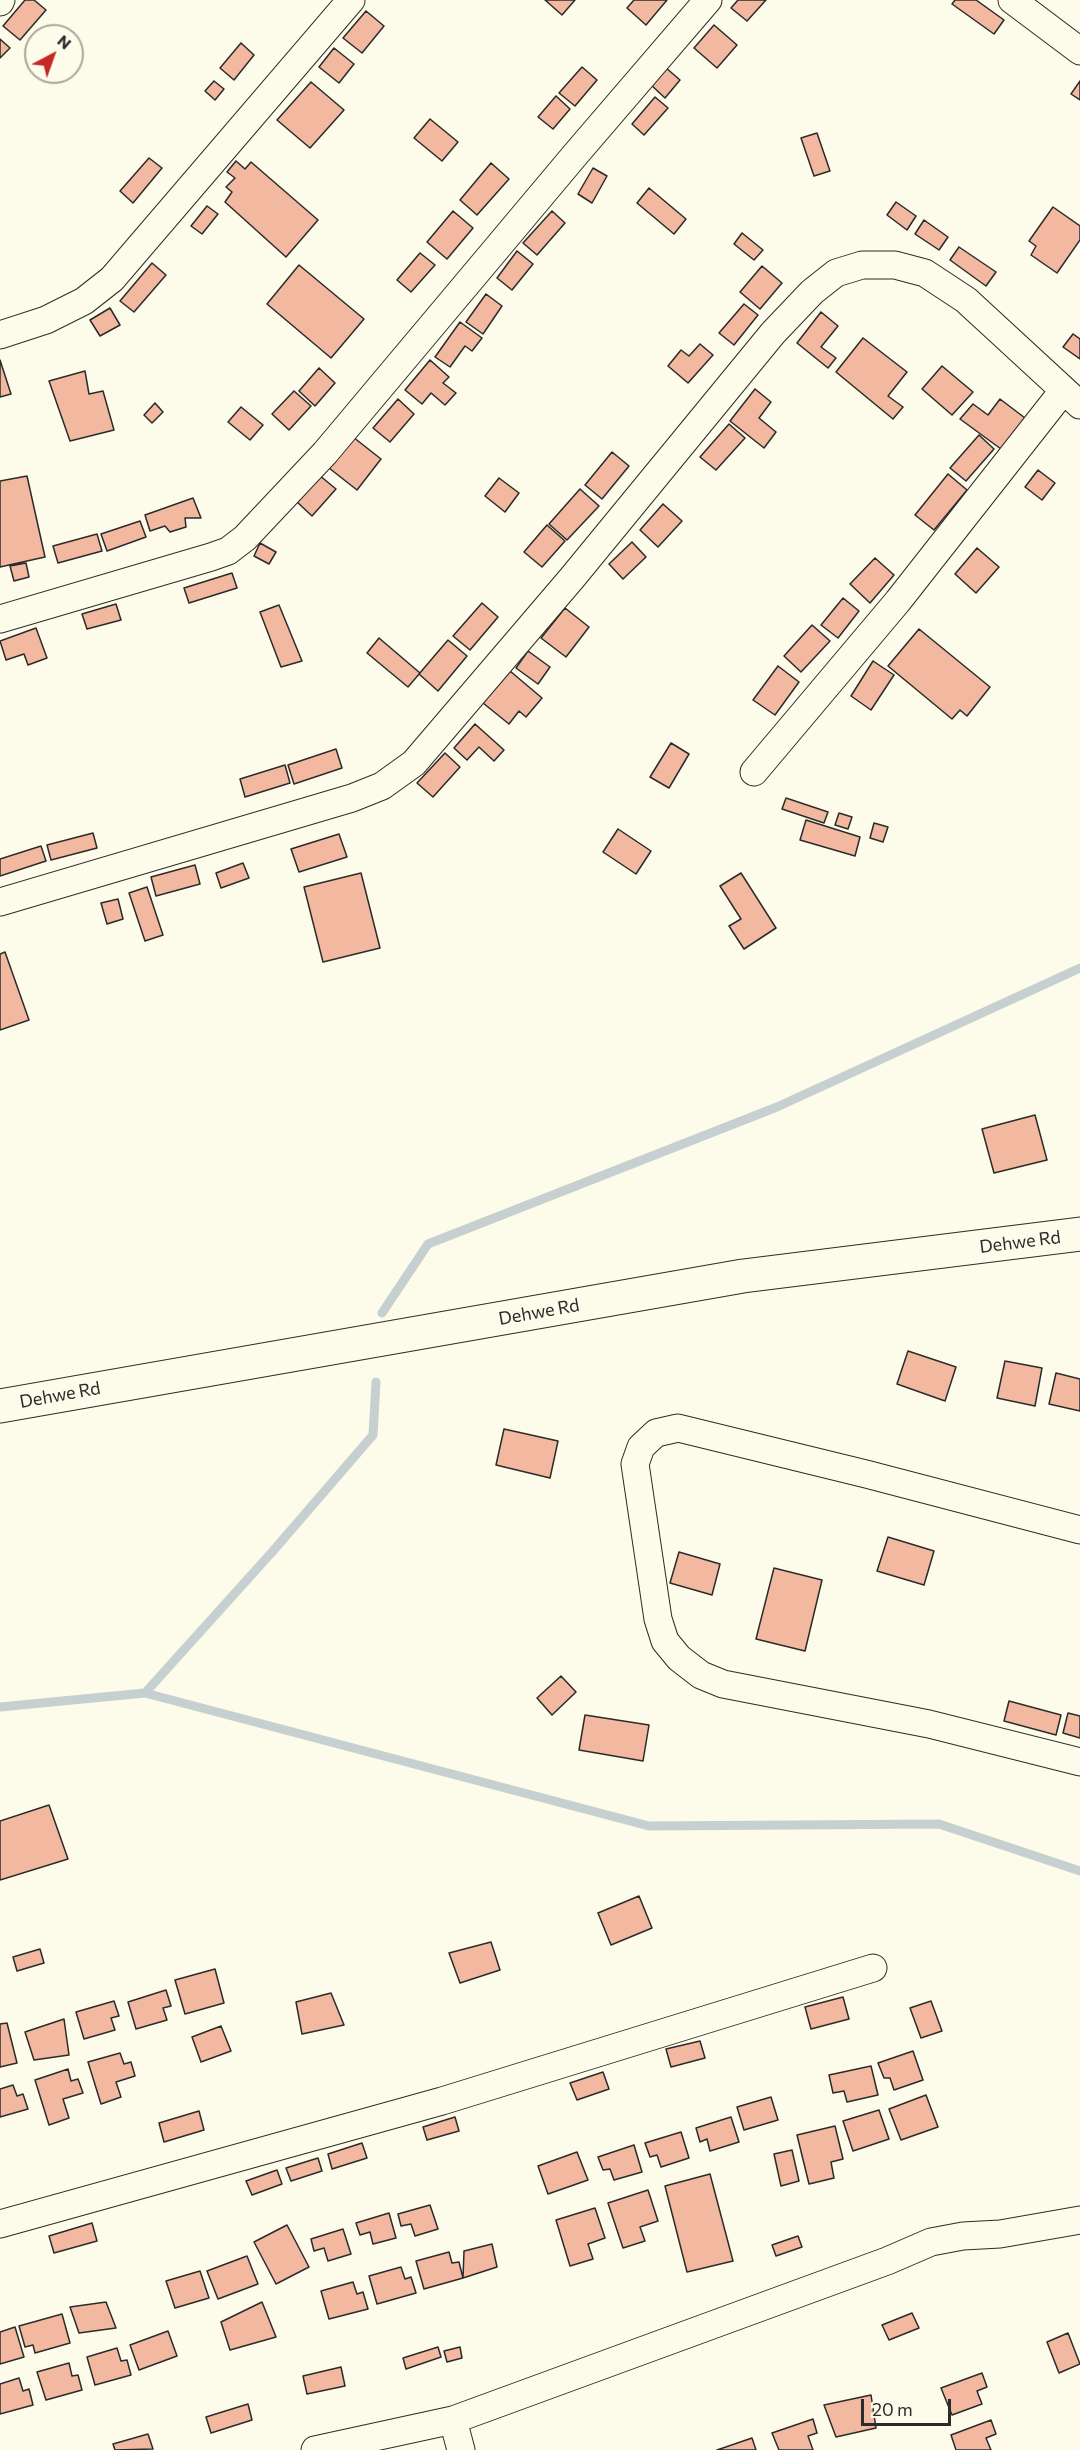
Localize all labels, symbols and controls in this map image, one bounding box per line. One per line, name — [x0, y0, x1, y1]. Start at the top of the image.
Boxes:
north arrow — [24, 24, 84, 84]
text: N — [54, 30, 76, 53]
street label: Dehwe Rd — [978, 1226, 1062, 1258]
street label: Dehwe Rd — [497, 1294, 581, 1330]
street label: Dehwe Rd — [18, 1377, 102, 1413]
scale bar — [864, 2387, 954, 2425]
text: 20 m — [872, 2398, 913, 2420]

